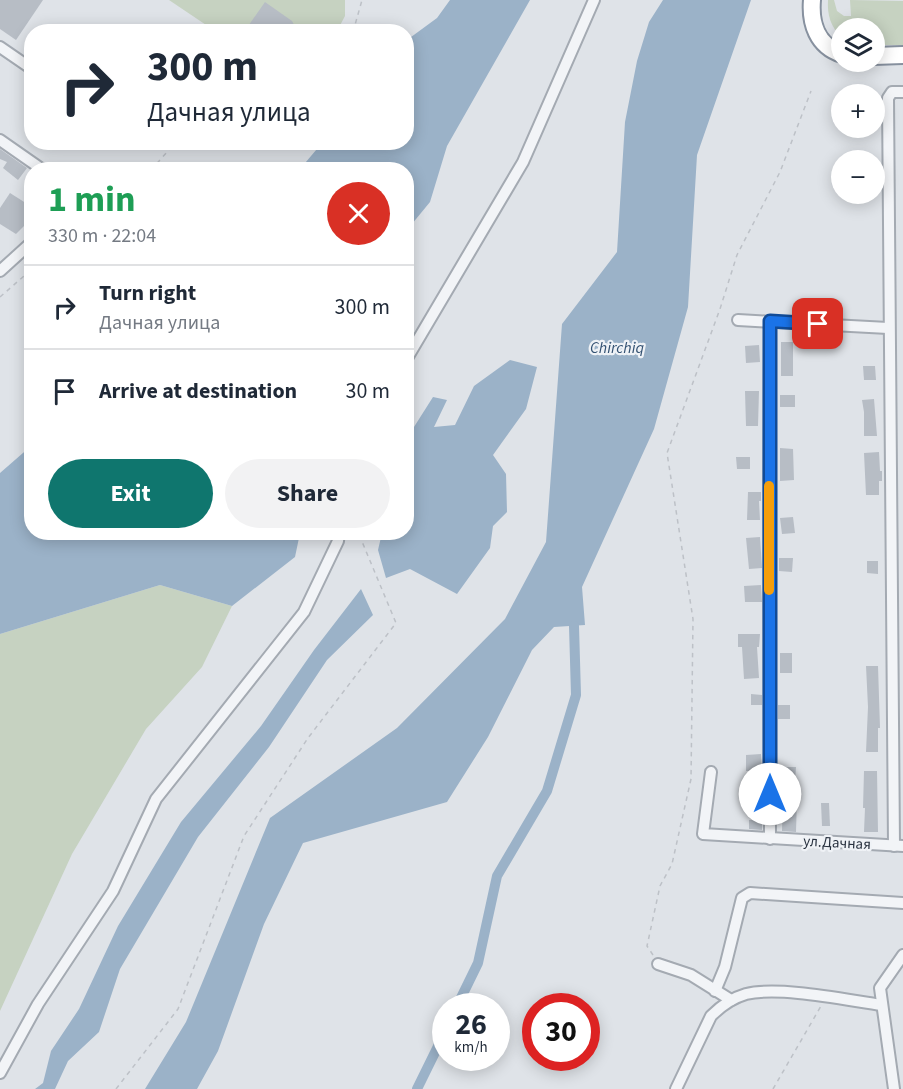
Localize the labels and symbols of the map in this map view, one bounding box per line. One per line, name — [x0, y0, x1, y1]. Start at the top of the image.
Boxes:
pin — [792, 298, 843, 349]
water label: Chirchiq — [590, 337, 644, 359]
position arrow — [738, 762, 802, 826]
street label: ул.Дачная — [803, 831, 871, 855]
speed limit sign: 30 — [522, 993, 600, 1071]

